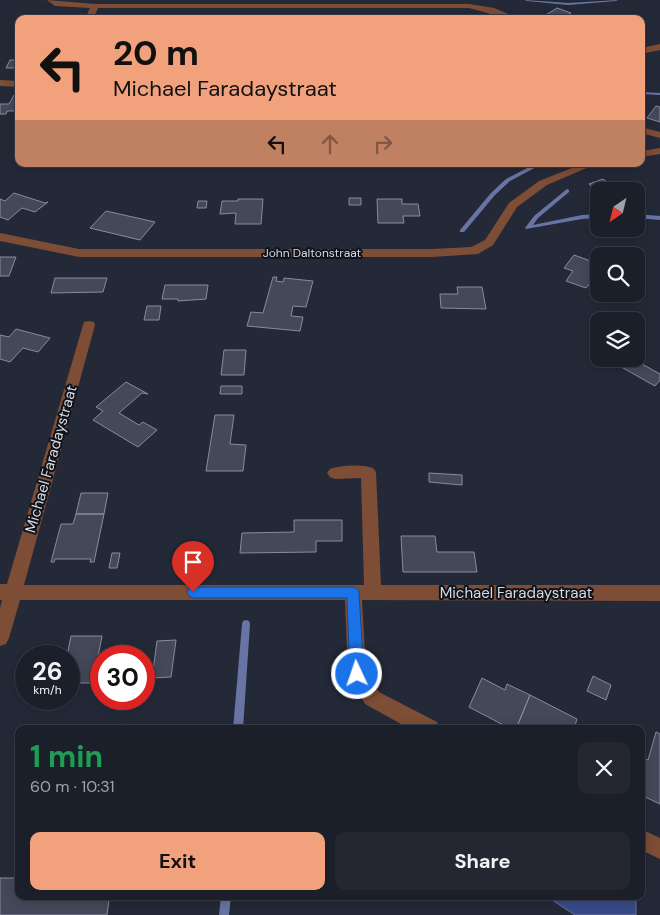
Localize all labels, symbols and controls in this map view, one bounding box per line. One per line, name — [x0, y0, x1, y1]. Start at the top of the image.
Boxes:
text: 20 m — [113, 30, 199, 76]
icon: left — [30, 35, 95, 100]
text: Michael Faradaystraat — [113, 74, 337, 103]
icon: left — [263, 130, 291, 158]
icon: ahead — [316, 130, 344, 158]
icon: right — [369, 130, 397, 158]
north arrow — [590, 182, 645, 238]
map controls — [590, 182, 645, 367]
street label: John Daltonstraat — [263, 245, 362, 261]
button: search — [590, 247, 645, 302]
button: layers — [590, 312, 645, 367]
street label: Michael Faradaystraat — [20, 383, 82, 535]
pin — [172, 541, 214, 592]
icon: arrive — [179, 548, 207, 576]
street label: Michael Faradaystraat — [440, 583, 592, 603]
speed limit sign: 30 — [90, 645, 155, 710]
position arrow — [330, 647, 382, 699]
text: 26 — [32, 655, 63, 688]
text: km/h — [33, 682, 62, 698]
text: 1 min — [30, 737, 103, 776]
button: close — [578, 742, 630, 794]
text: 60 m · 10:31 — [30, 776, 115, 797]
button: Exit — [30, 832, 325, 890]
button: Share — [335, 832, 630, 890]

